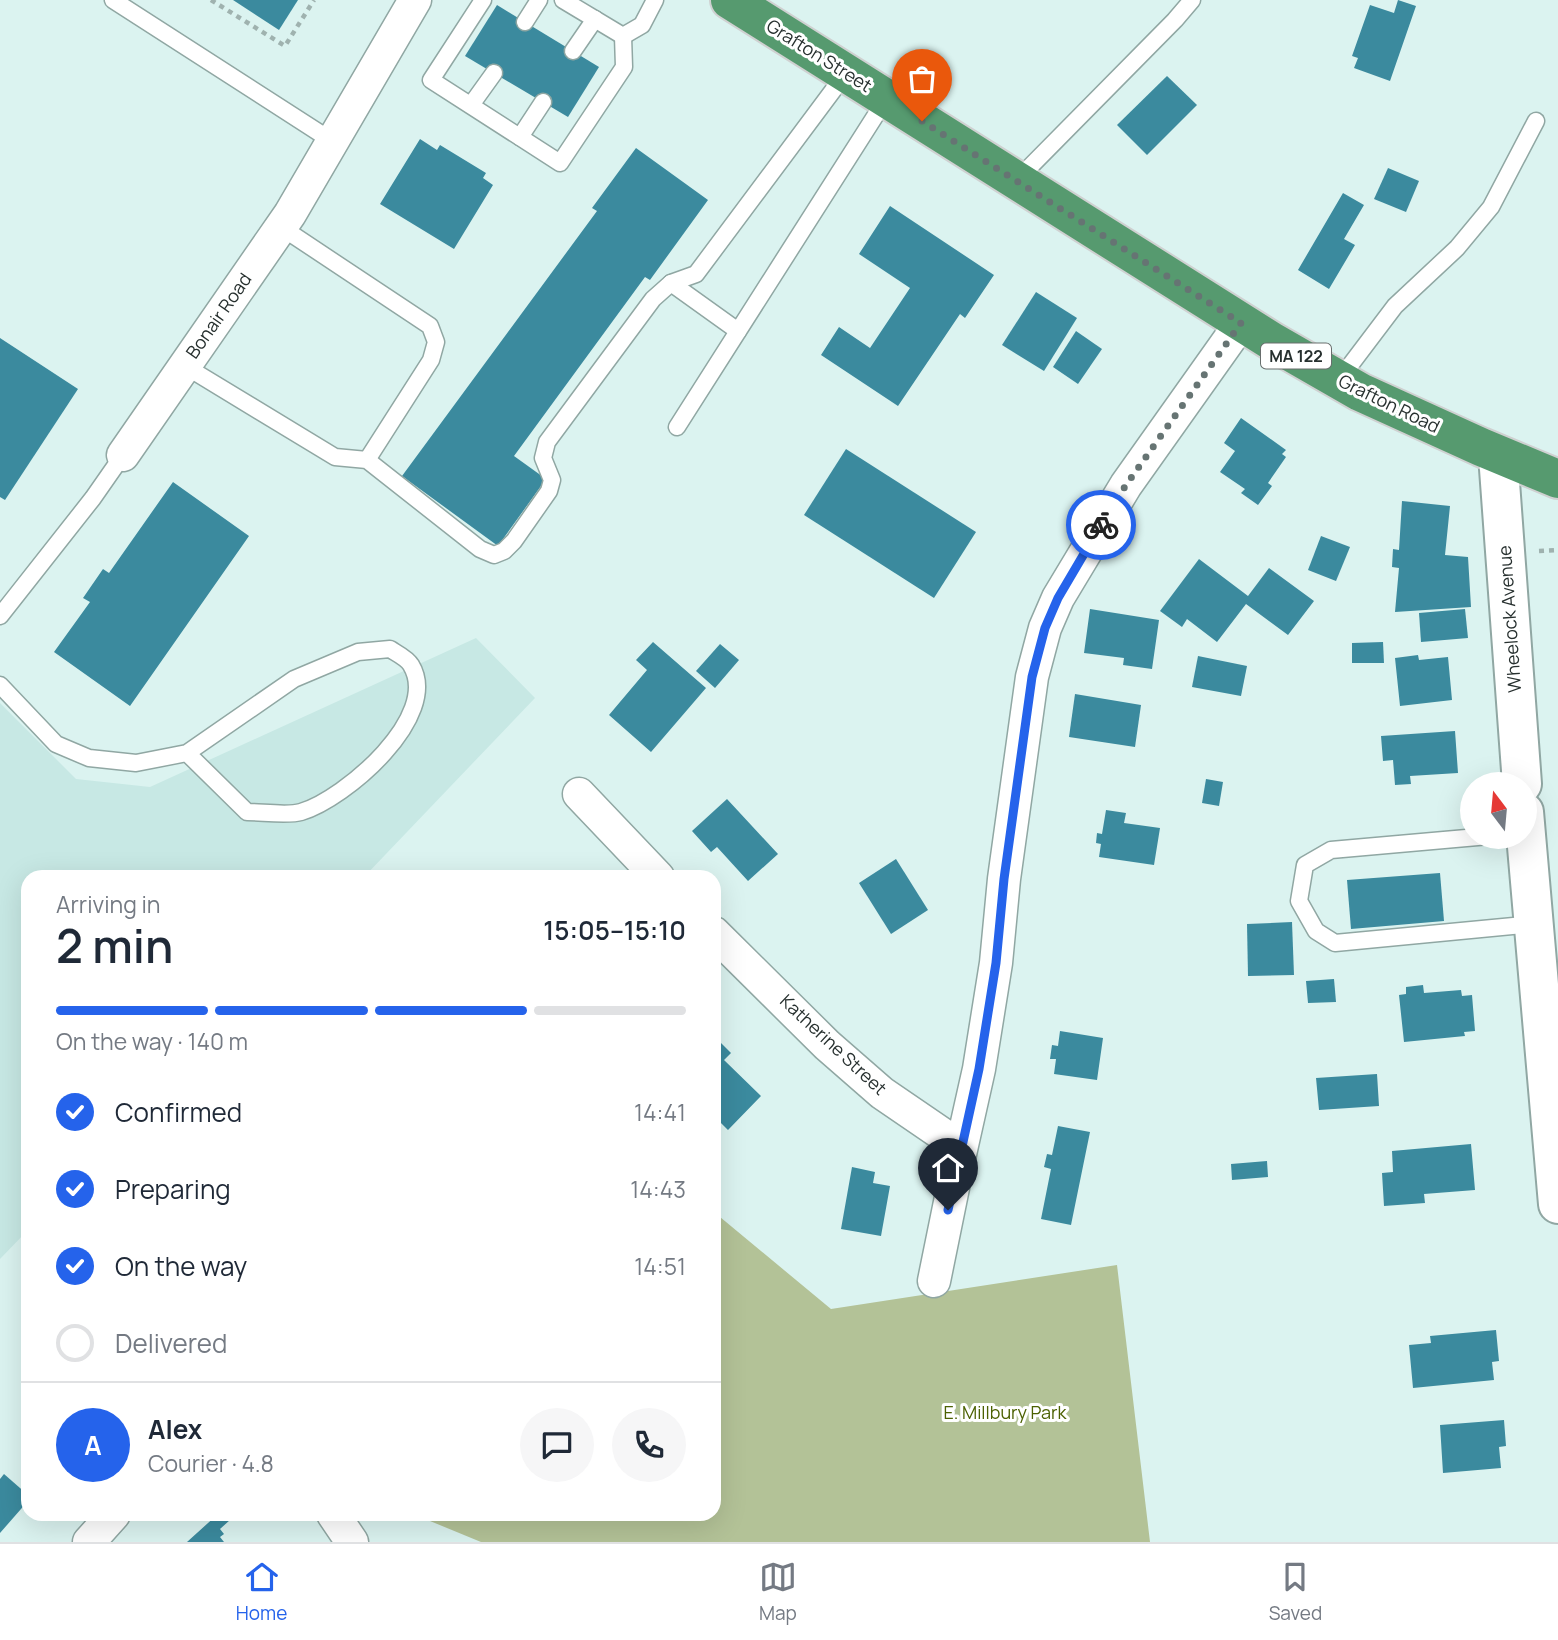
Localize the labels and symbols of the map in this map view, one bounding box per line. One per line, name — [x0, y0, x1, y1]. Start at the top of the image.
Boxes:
street label: Grafton Street — [762, 13, 877, 97]
pin — [892, 49, 952, 121]
street label: Bonair Road — [180, 268, 256, 363]
road number: MA 122 — [1261, 344, 1331, 368]
street label: Grafton Road — [1335, 368, 1444, 438]
courier — [1066, 490, 1136, 560]
street label: Wheelock Avenue — [1492, 545, 1526, 694]
north arrow — [1460, 772, 1536, 849]
street label: Katherine Street — [775, 989, 892, 1100]
pin — [918, 1138, 978, 1210]
park label: E. Millbury Park — [944, 1400, 1067, 1424]

